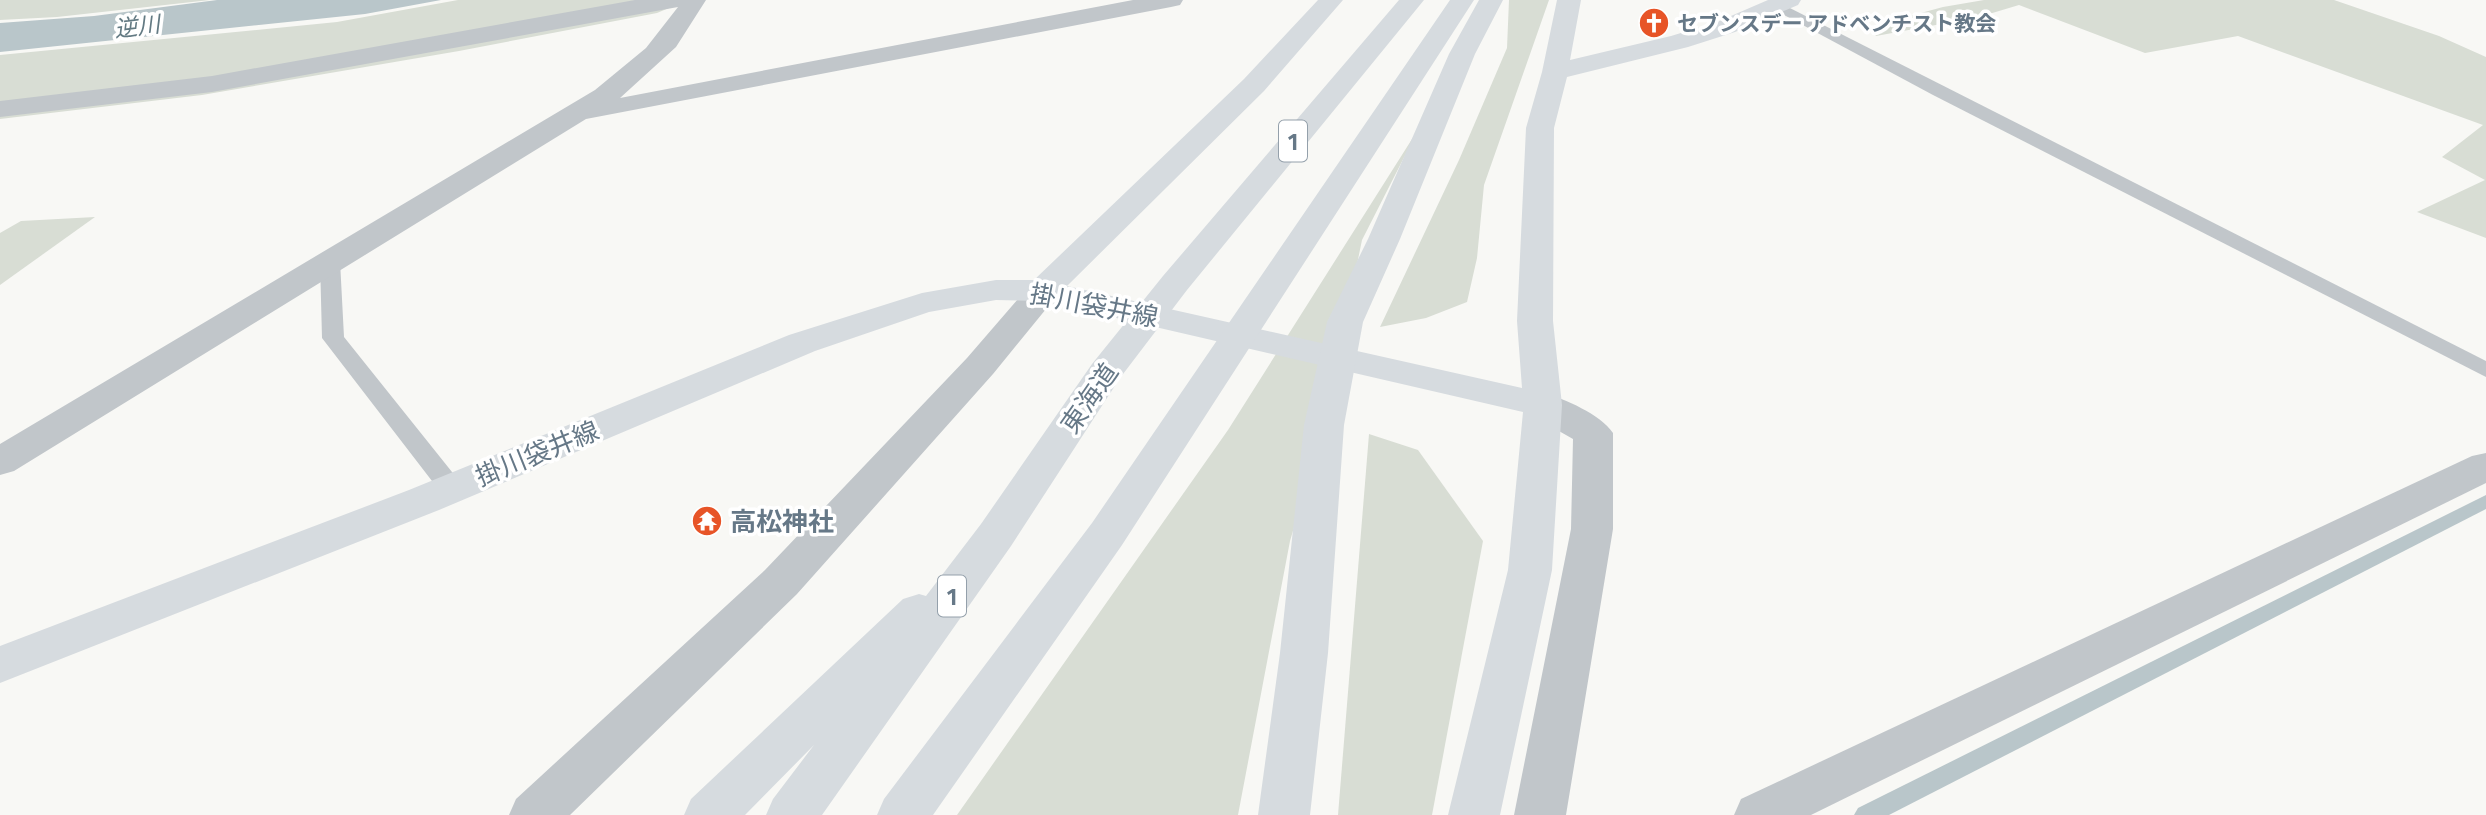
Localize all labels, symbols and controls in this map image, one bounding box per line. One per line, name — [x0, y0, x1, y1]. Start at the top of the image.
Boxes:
water label: 逆川 — [112, 5, 165, 46]
church icon: セブンスデー アドベンチスト教会 — [1637, 6, 1671, 40]
place label: セブンスデー アドベンチスト教会 — [1677, 7, 1996, 39]
road number: 1 — [1279, 120, 1307, 162]
street label: 掛川袋井線 — [1026, 273, 1162, 337]
street label: 東海道 — [1051, 355, 1127, 441]
street label: 掛川袋井線 — [469, 411, 605, 495]
place label: 高松神社 — [730, 502, 834, 541]
temple icon: 高松神社 — [690, 504, 724, 538]
road number: 1 — [938, 576, 966, 616]

